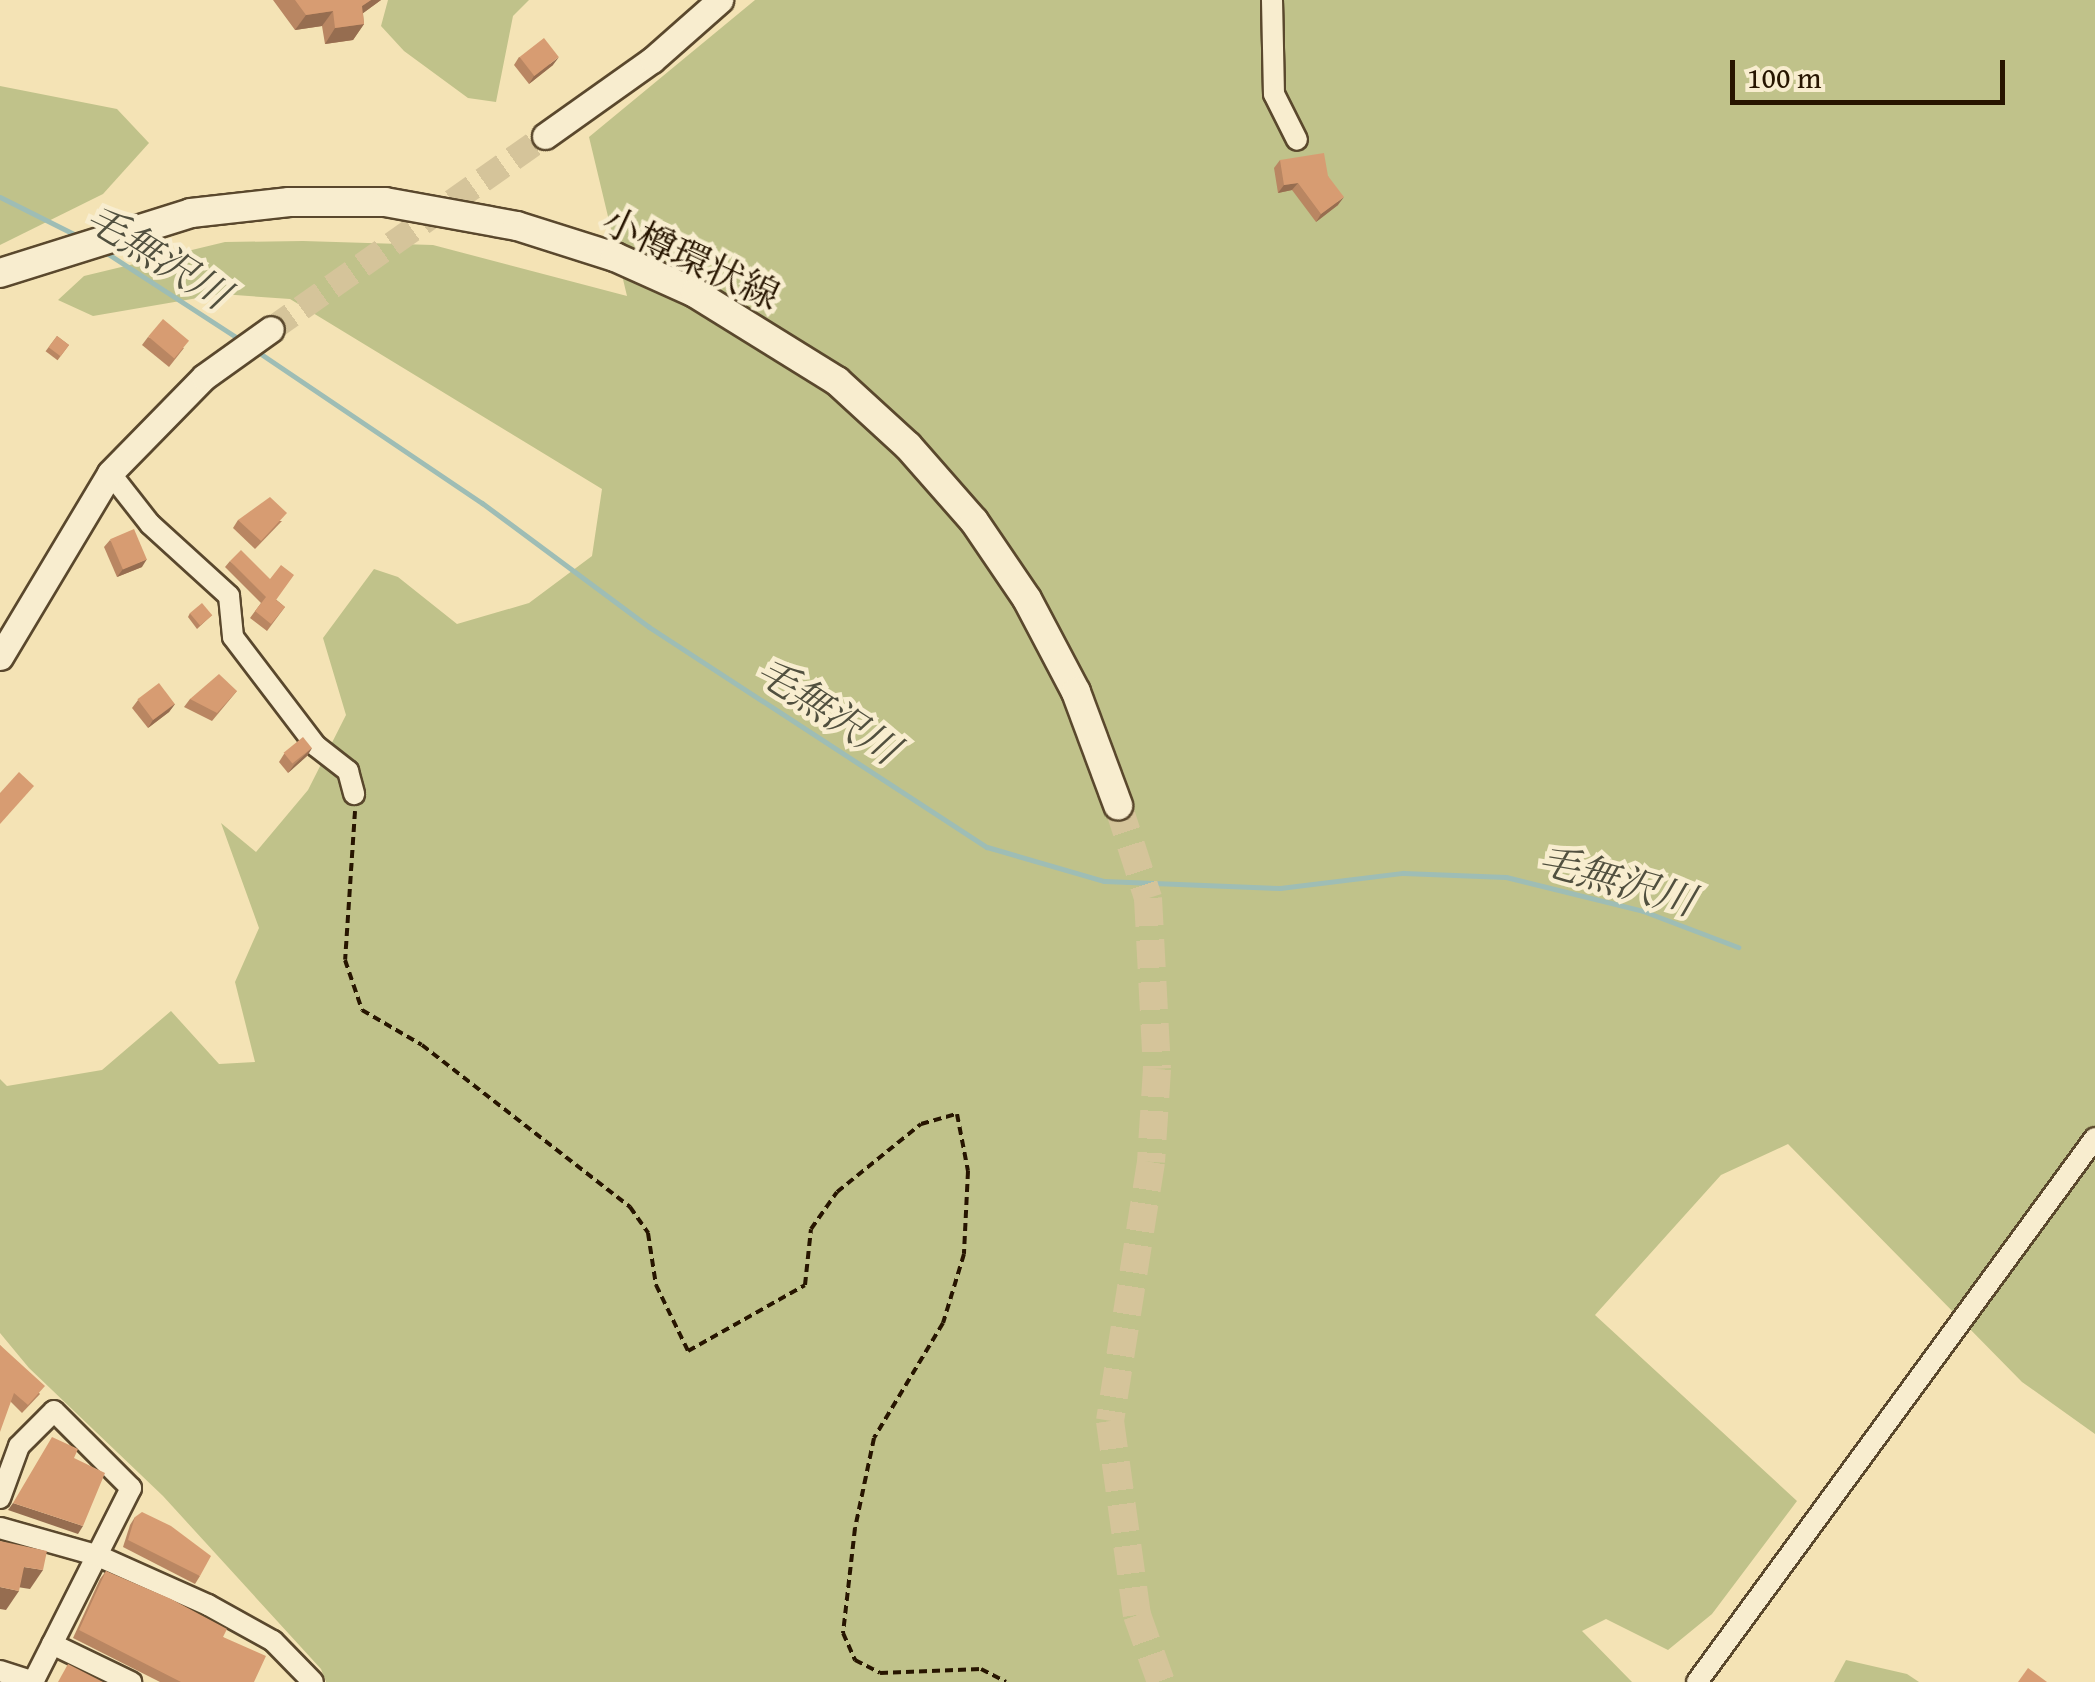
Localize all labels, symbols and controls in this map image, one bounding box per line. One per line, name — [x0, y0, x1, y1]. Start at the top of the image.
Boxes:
scale bar — [1735, 40, 2010, 102]
text: 100 m — [1747, 55, 1821, 99]
water label: 毛無沢川 — [77, 193, 239, 319]
street label: 小樽環状線 — [595, 197, 787, 319]
water label: 毛無沢川 — [748, 646, 908, 774]
water label: 毛無沢川 — [1533, 835, 1701, 925]

